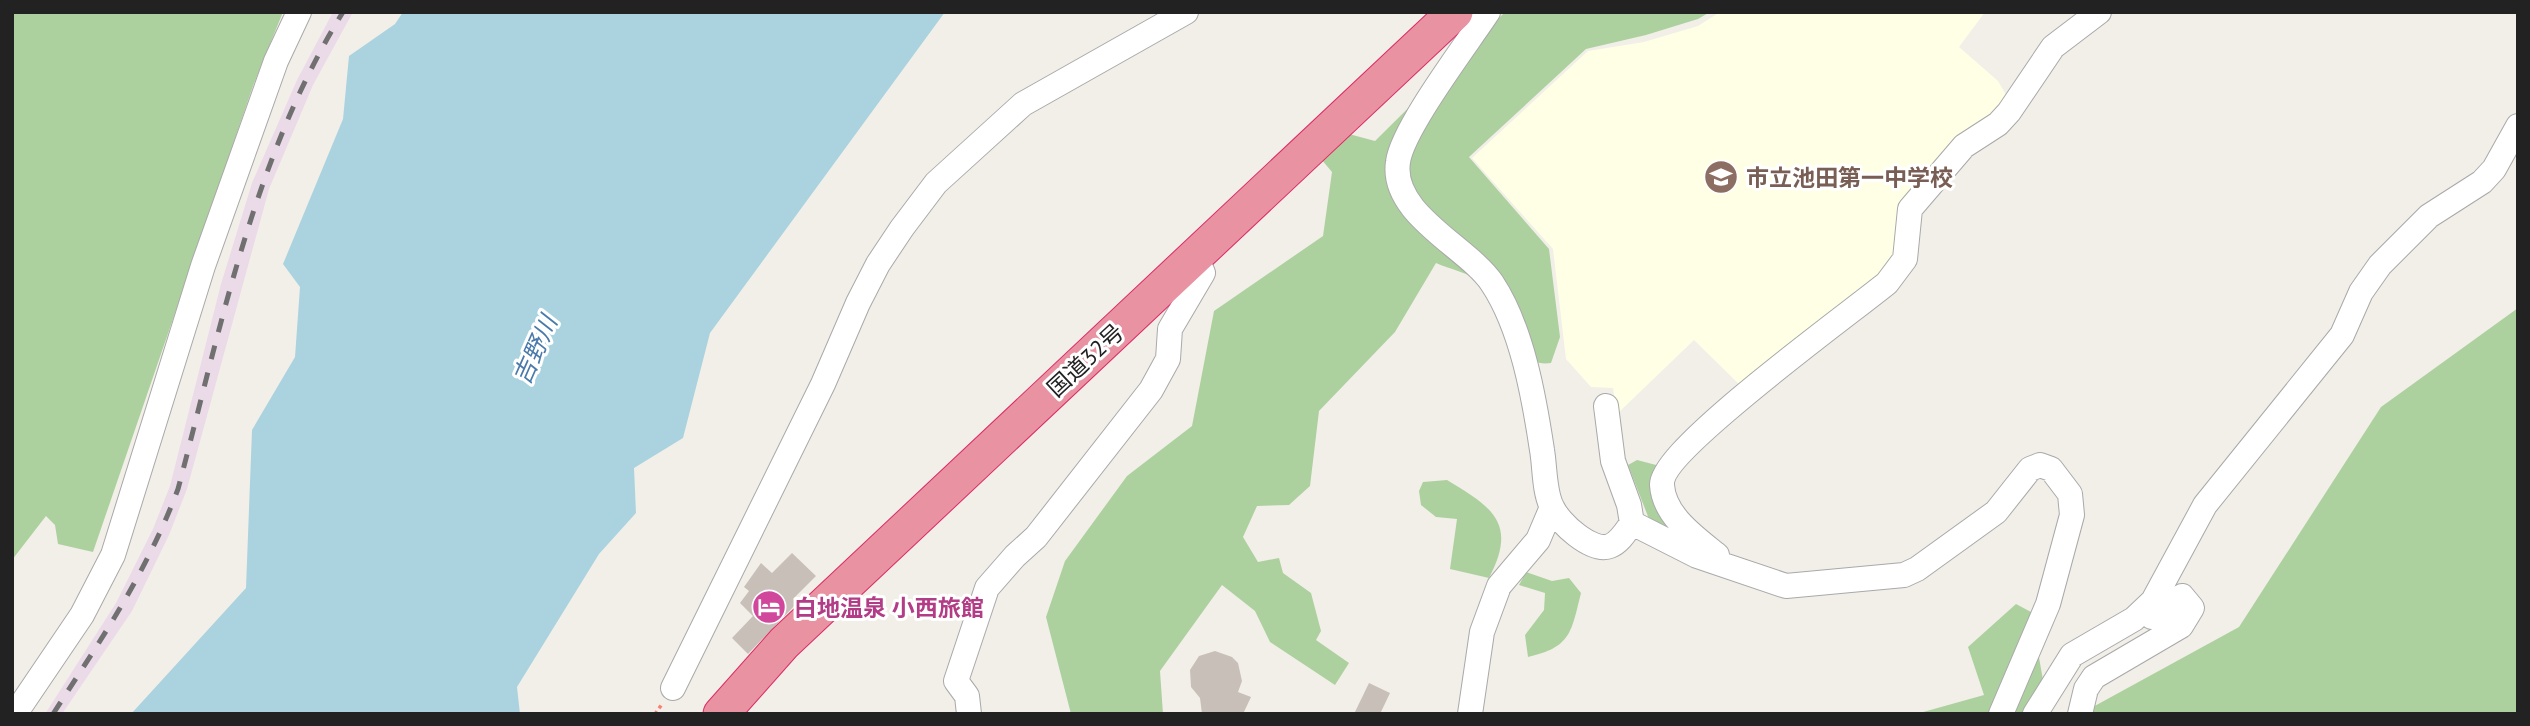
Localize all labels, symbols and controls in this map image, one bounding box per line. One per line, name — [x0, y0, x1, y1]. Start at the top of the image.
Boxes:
school or university icon: 市立池田第一中学校 — [1702, 158, 1740, 196]
place label: 市立池田第一中学校 — [1746, 163, 1953, 192]
water label: 吉野川 — [506, 308, 565, 389]
street label: 国道32号 — [1041, 317, 1129, 403]
hotel icon: 白地温泉 小西旅館 — [750, 588, 788, 626]
place label: 白地温泉 小西旅館 — [794, 593, 984, 622]

